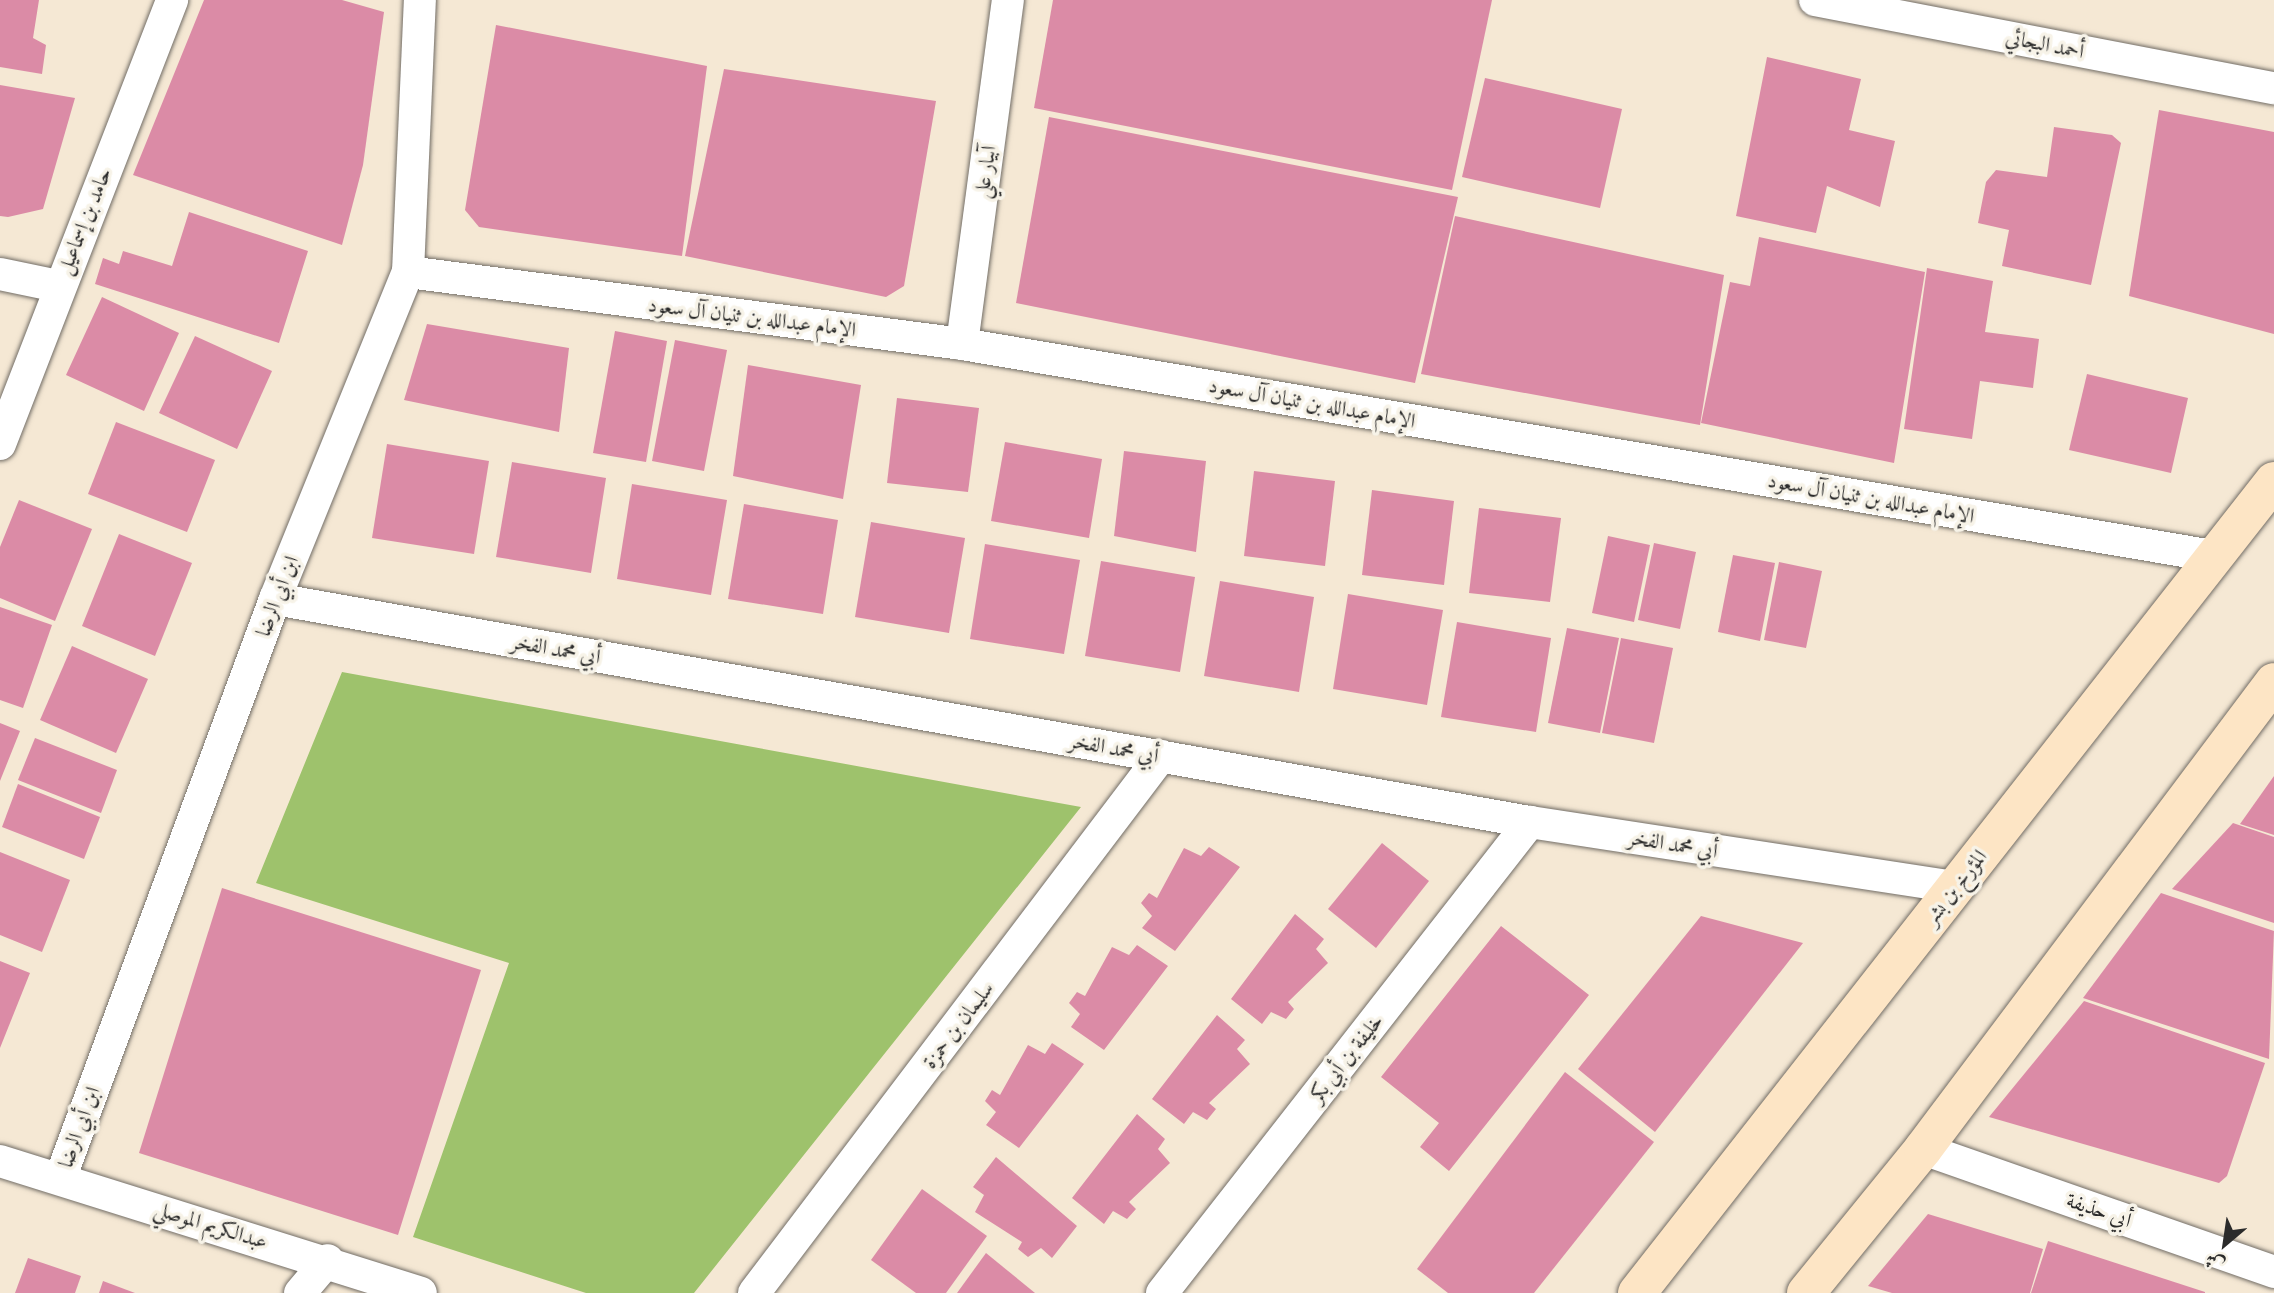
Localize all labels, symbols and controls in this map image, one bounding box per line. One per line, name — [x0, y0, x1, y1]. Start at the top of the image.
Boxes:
street label: أحمد البجائي — [2004, 24, 2086, 64]
street label: آبيار علي — [969, 144, 1001, 200]
street label: حامد بن إسماعيل — [51, 164, 117, 278]
street label: الإمام عبدالله بن ثنيان آل سعود — [646, 292, 858, 342]
street label: الإمام عبدالله بن ثنيان آل سعود — [1207, 372, 1417, 434]
street label: الإمام عبدالله بن ثنيان آل سعود — [1766, 467, 1976, 529]
street label: ابن أبي الرضا — [250, 552, 304, 640]
street label: أبي محمد الفخر — [509, 629, 603, 669]
street label: أبي محمد الفخر — [1067, 728, 1161, 768]
street label: أبي محمد الفخر — [1626, 824, 1720, 864]
street label: المؤرخ بن بشر — [1918, 844, 1992, 930]
street label: سليمان بن حمزة — [917, 976, 999, 1074]
street label: خليفة بن أبي بكر — [1304, 1009, 1388, 1107]
street label: ابن أبي الرضا — [53, 1083, 105, 1171]
street label: أبي حذيفة — [2063, 1187, 2135, 1233]
street label: عبدالكريم الموصلي — [151, 1196, 271, 1254]
north arrow — [2190, 1209, 2260, 1279]
text: ش — [2201, 1248, 2228, 1277]

